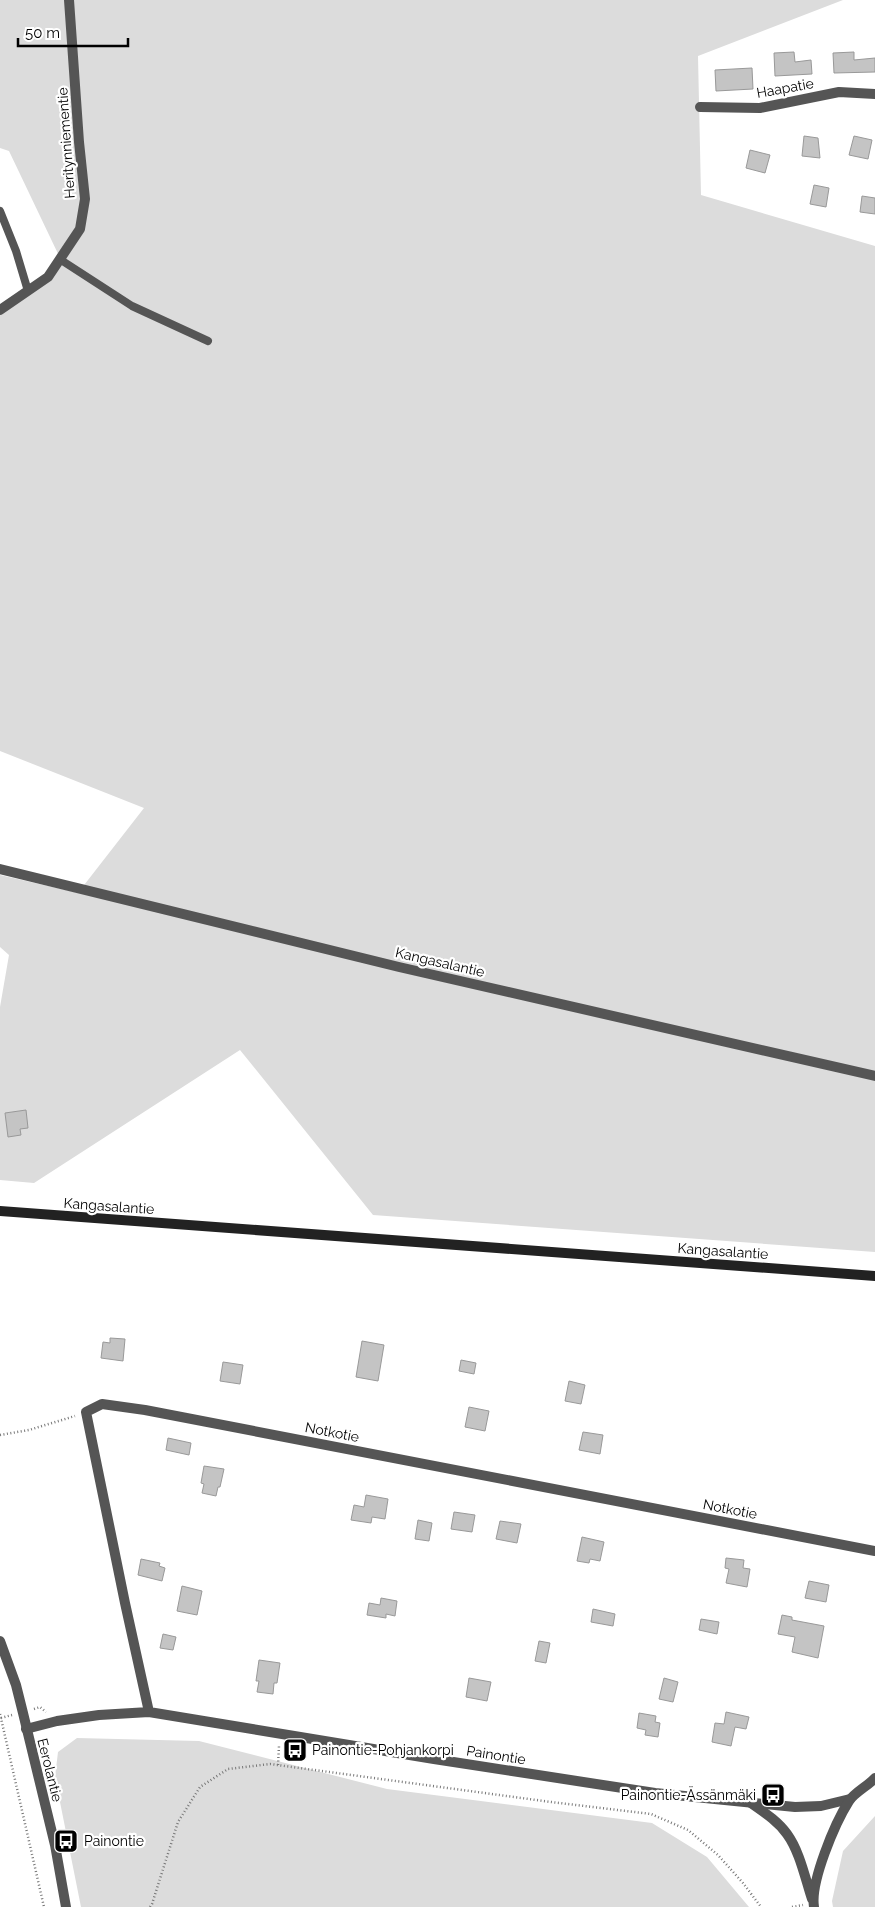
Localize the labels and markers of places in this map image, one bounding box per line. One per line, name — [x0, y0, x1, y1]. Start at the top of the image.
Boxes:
bus stop icon: Painontie-Pohjankorpi — [282, 1737, 308, 1763]
place label: Painontie-Pohjankorpi — [312, 1742, 454, 1758]
bus stop icon: Painontie-Ässänmäki — [760, 1782, 786, 1808]
place label: Painontie-Ässänmäki — [621, 1785, 756, 1803]
bus stop icon: Painontie — [53, 1828, 79, 1854]
place label: Painontie — [84, 1833, 144, 1849]

